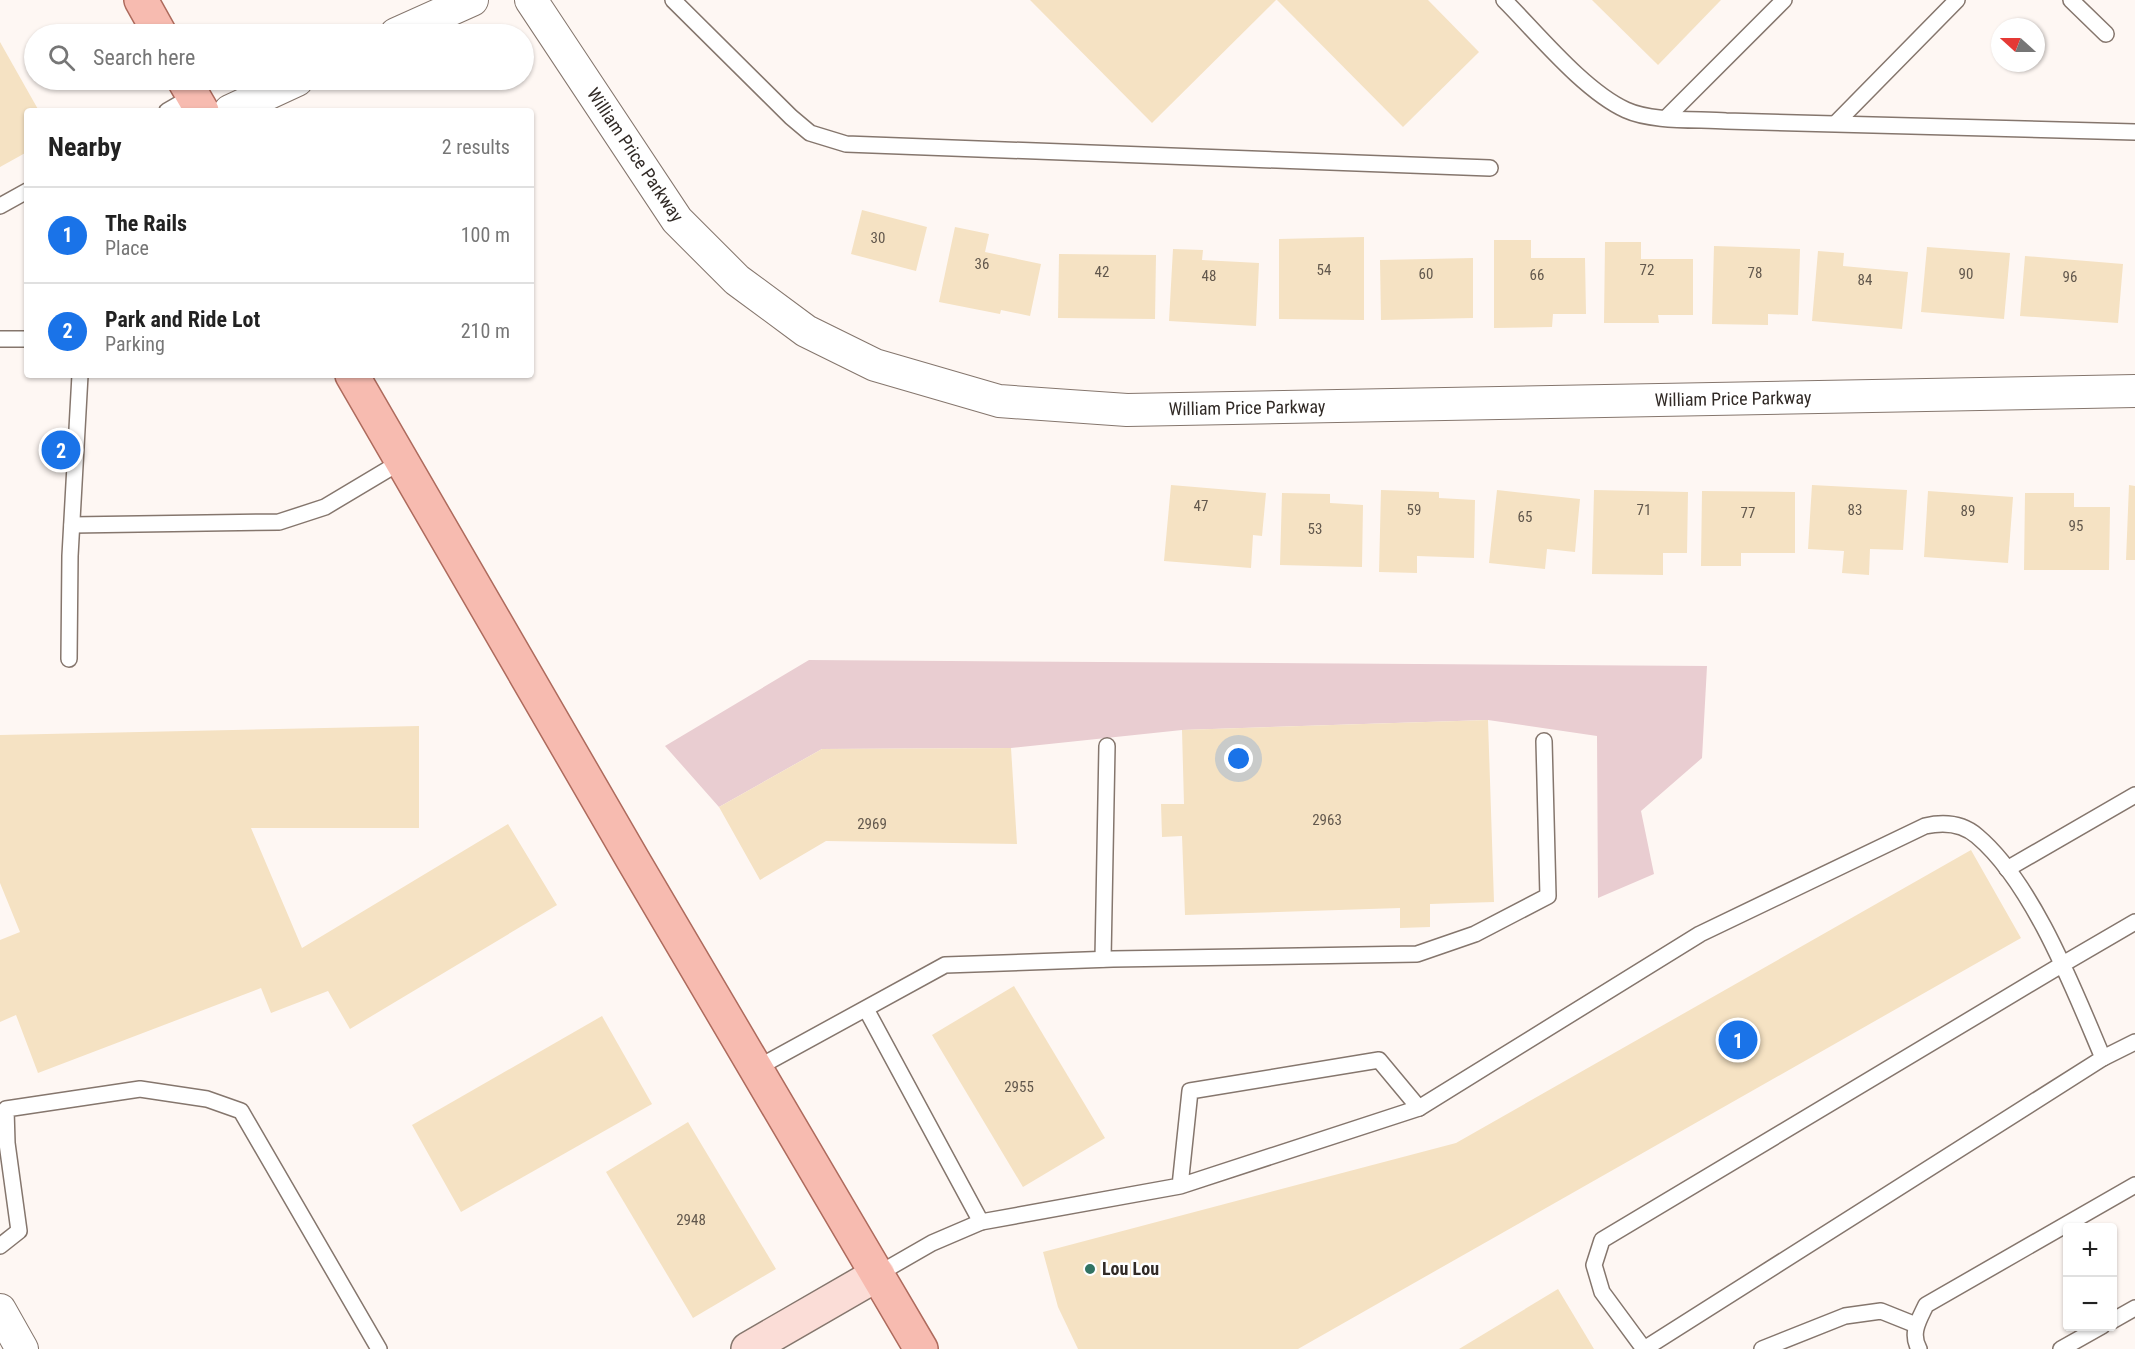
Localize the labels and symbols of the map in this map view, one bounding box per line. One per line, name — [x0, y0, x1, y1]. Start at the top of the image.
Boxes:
north arrow — [1991, 18, 2045, 72]
street label: William Price Parkway — [583, 84, 688, 226]
house number: 30 — [871, 229, 885, 247]
house number: 36 — [975, 255, 989, 273]
house number: 54 — [1317, 261, 1331, 279]
house number: 72 — [1640, 261, 1654, 279]
house number: 42 — [1095, 263, 1109, 281]
house number: 78 — [1748, 264, 1762, 282]
house number: 60 — [1419, 265, 1433, 283]
house number: 90 — [1959, 265, 1973, 283]
house number: 66 — [1530, 266, 1544, 284]
house number: 48 — [1202, 267, 1216, 285]
house number: 96 — [2063, 268, 2077, 286]
house number: 84 — [1858, 271, 1872, 289]
street label: William Price Parkway — [1654, 387, 1812, 410]
street label: William Price Parkway — [1168, 396, 1326, 419]
pin: 2 — [42, 428, 80, 472]
house number: 47 — [1194, 497, 1208, 515]
house number: 59 — [1407, 501, 1421, 519]
house number: 71 — [1637, 501, 1651, 519]
house number: 83 — [1848, 501, 1862, 519]
house number: 89 — [1961, 502, 1975, 520]
house number: 77 — [1741, 504, 1755, 522]
house number: 65 — [1518, 508, 1532, 526]
house number: 95 — [2069, 517, 2083, 535]
house number: 53 — [1308, 520, 1322, 538]
your location — [1224, 744, 1253, 773]
house number: 2963 — [1312, 811, 1342, 829]
house number: 2969 — [857, 815, 887, 833]
pin: 1 — [1718, 1018, 1758, 1062]
house number: 2955 — [1004, 1078, 1034, 1096]
house number: 2948 — [676, 1211, 706, 1229]
place label: Lou Lou — [1102, 1258, 1159, 1279]
marker: Lou Lou — [1083, 1262, 1097, 1276]

